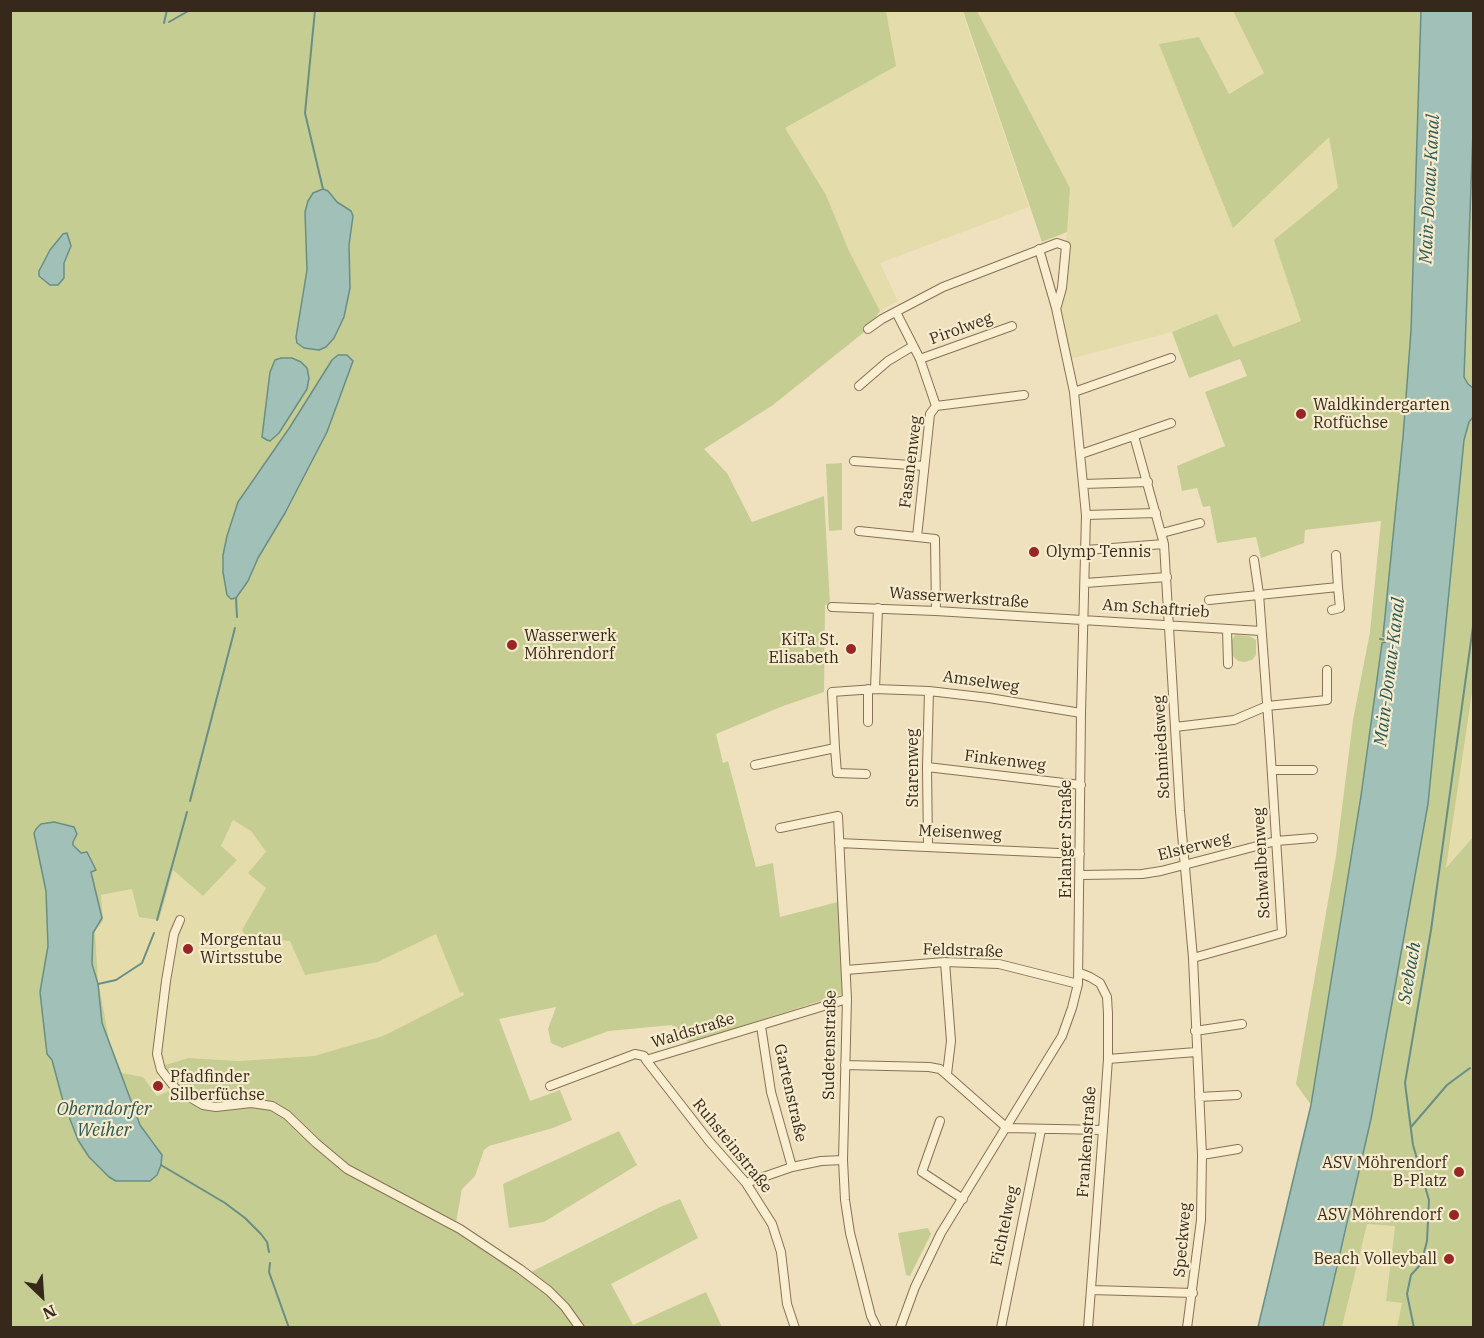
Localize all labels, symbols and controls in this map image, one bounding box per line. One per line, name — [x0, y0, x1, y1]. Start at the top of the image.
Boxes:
water label: Main-Donau-Kanal — [1415, 114, 1445, 264]
street label: Pirolweg — [927, 309, 995, 349]
place label: Waldkindergarten Rotfüchse — [1313, 395, 1450, 433]
marker: Waldkindergarten Rotfüchse — [1294, 407, 1308, 421]
street label: Fasanenweg — [896, 415, 926, 509]
place label: Olymp Tennis — [1046, 542, 1151, 562]
marker: Olymp Tennis — [1027, 545, 1041, 559]
street label: Wasserwerkstraße — [888, 584, 1030, 612]
street label: Am Schaftrieb — [1102, 596, 1210, 622]
water label: Main-Donau-Kanal — [1370, 596, 1410, 748]
place label: Wasserwerk Möhrendorf — [524, 626, 616, 664]
place label: KiTa St. Elisabeth — [769, 630, 839, 668]
marker: Wasserwerk Möhrendorf — [505, 638, 519, 652]
marker: KiTa St. Elisabeth — [844, 642, 858, 656]
street label: Amselweg — [942, 667, 1020, 697]
street label: Schmiedsweg — [1150, 695, 1174, 799]
street label: Starenweg — [903, 728, 923, 808]
street label: Finkenweg — [963, 746, 1047, 776]
street label: Erlanger Straße — [1056, 780, 1076, 898]
street label: Schwalbenweg — [1250, 807, 1274, 919]
street label: Meisenweg — [918, 821, 1002, 845]
street label: Elsterweg — [1156, 829, 1232, 865]
place label: Morgentau Wirtsstube — [200, 930, 282, 968]
street label: Feldstraße — [922, 940, 1004, 962]
water label: Seebach — [1394, 940, 1426, 1006]
marker: Morgentau Wirtsstube — [181, 942, 195, 956]
street label: Sudetenstraße — [819, 990, 841, 1100]
street label: Waldstraße — [649, 1009, 737, 1053]
street label: Gartenstraße — [769, 1042, 811, 1144]
place label: Pfadfinder Silberfüchse — [170, 1067, 265, 1105]
marker: Pfadfinder Silberfüchse — [151, 1079, 165, 1093]
street label: Frankenstraße — [1074, 1086, 1100, 1198]
street label: Ruhsteinstraße — [688, 1095, 776, 1197]
water label: Oberndorfer Weiher — [56, 1099, 152, 1142]
place label: ASV Möhrendorf B-Platz — [1322, 1153, 1447, 1191]
marker: ASV Möhrendorf B-Platz — [1452, 1165, 1466, 1179]
street label: Fichtelweg — [987, 1184, 1023, 1268]
street label: Speckweg — [1170, 1202, 1196, 1278]
place label: ASV Möhrendorf — [1317, 1205, 1442, 1225]
marker: ASV Möhrendorf — [1447, 1208, 1461, 1222]
place label: Beach Volleyball — [1313, 1249, 1437, 1269]
marker: Beach Volleyball — [1442, 1252, 1456, 1266]
north arrow — [12, 1266, 72, 1326]
text: N — [40, 1301, 60, 1324]

